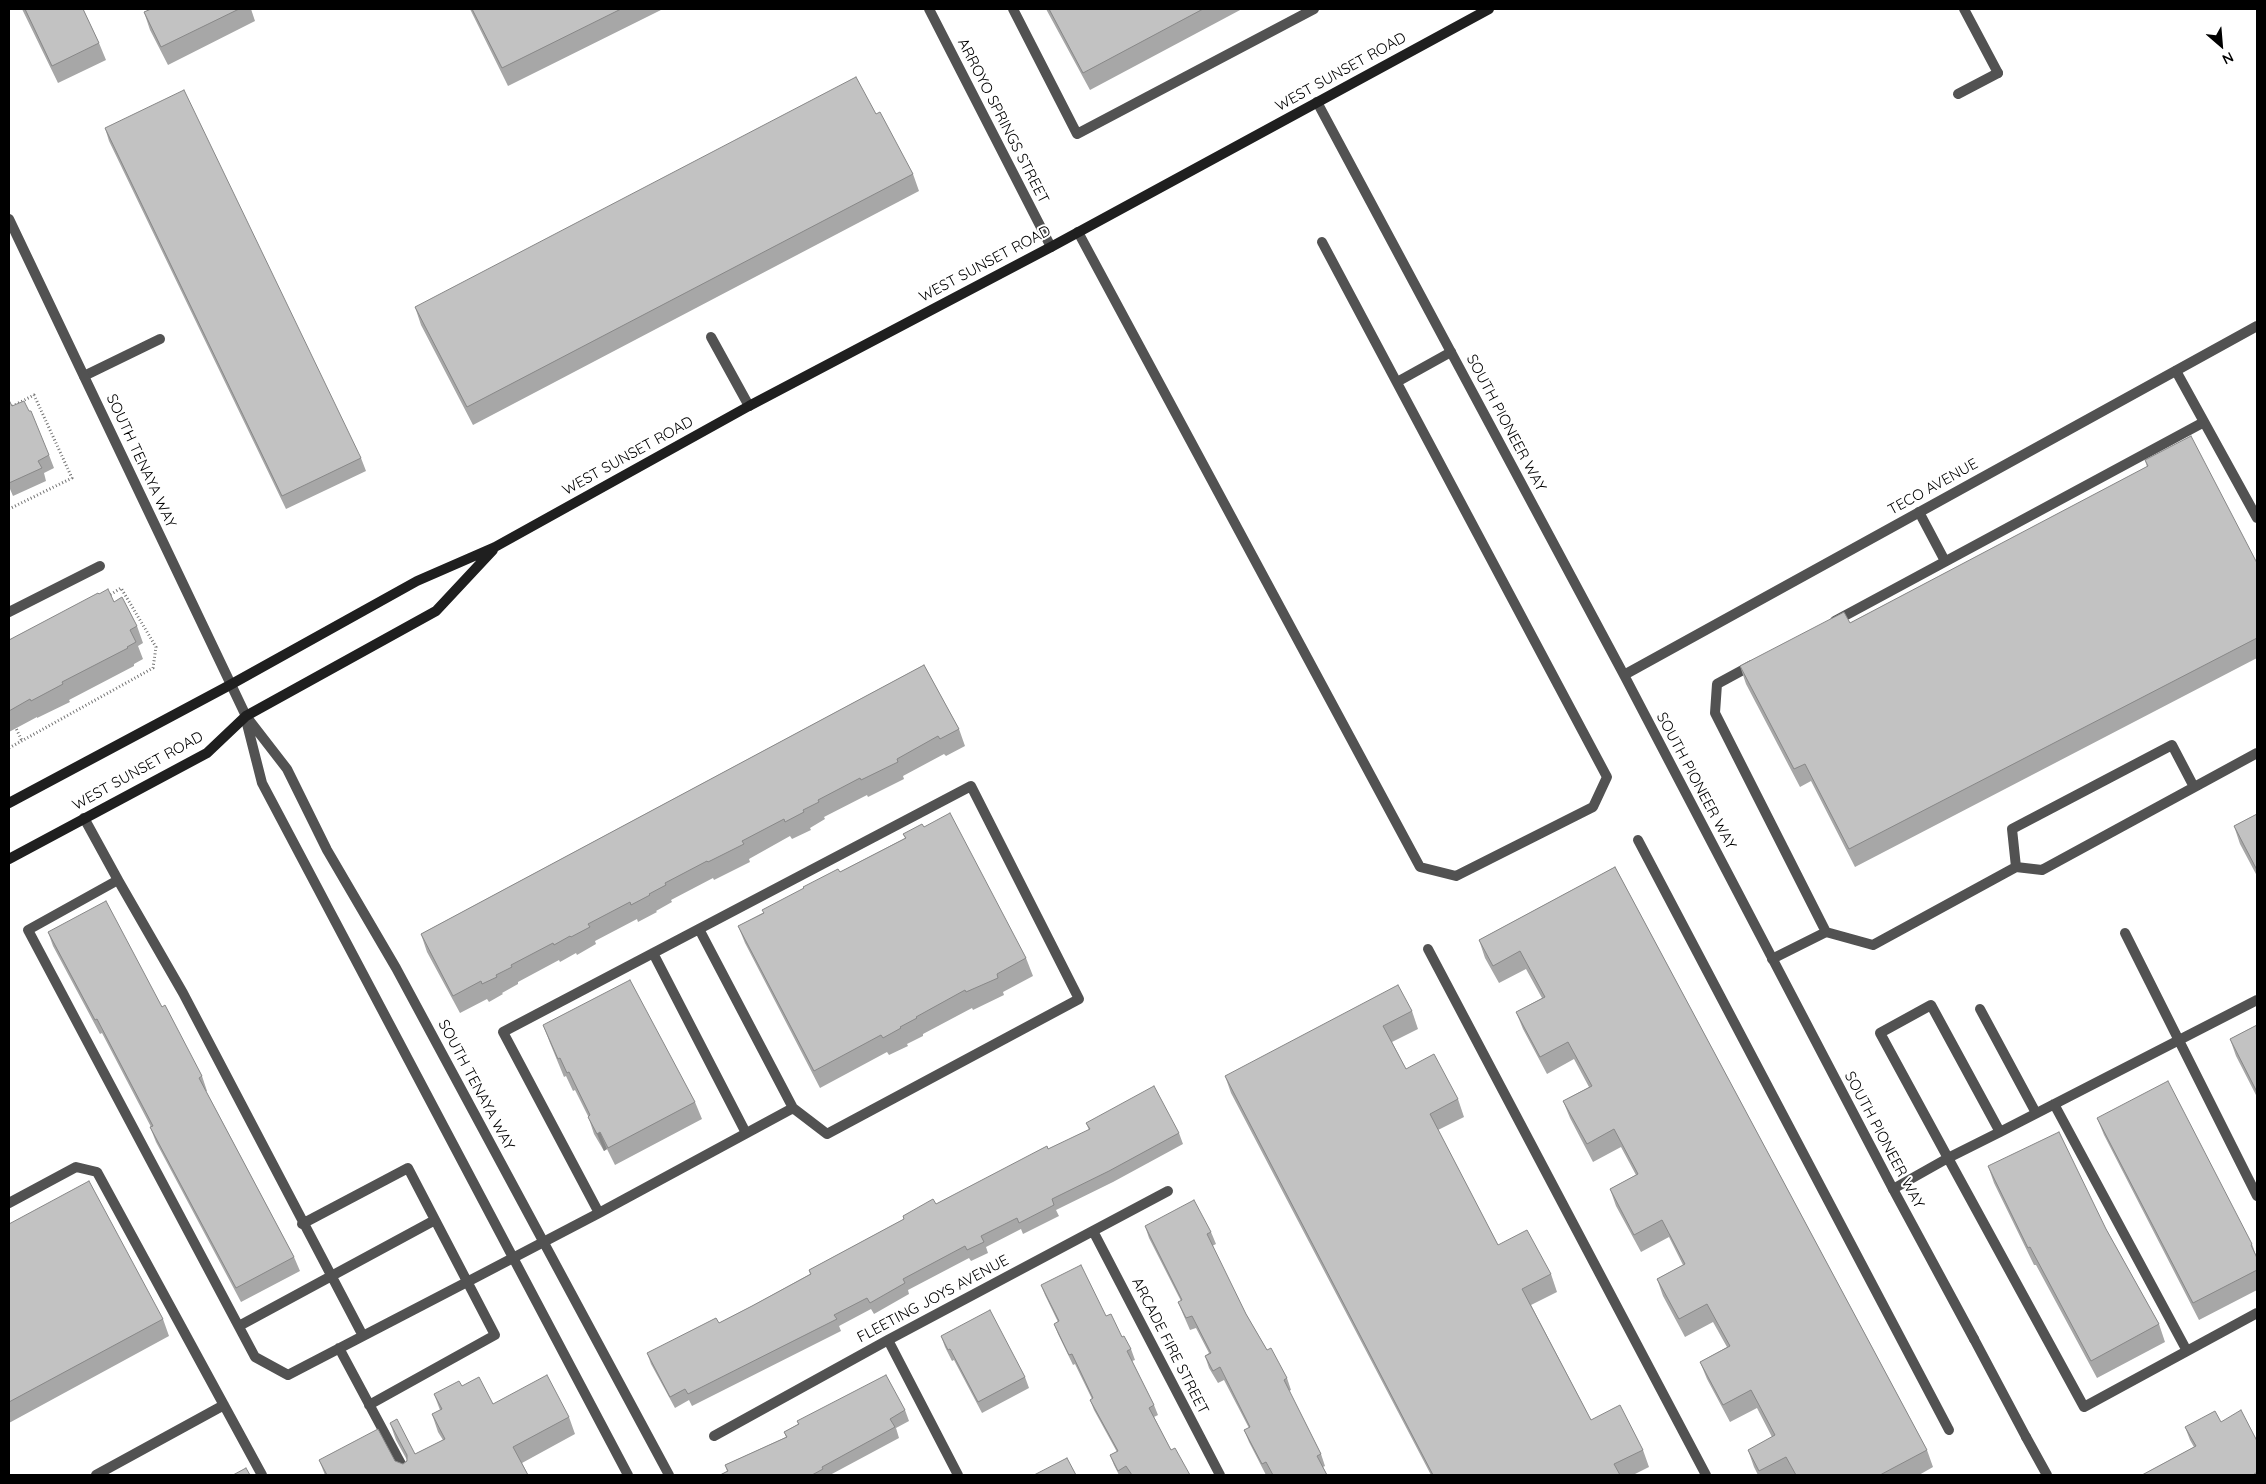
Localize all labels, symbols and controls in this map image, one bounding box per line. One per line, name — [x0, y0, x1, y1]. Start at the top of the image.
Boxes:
north arrow — [2196, 20, 2246, 70]
street label: WEST SUNSET ROAD — [1273, 29, 1409, 115]
street label: ARROYO SPRINGS STREET — [953, 35, 1053, 207]
text: N — [2219, 48, 2236, 69]
street label: WEST SUNSET ROAD — [916, 222, 1054, 306]
street label: SOUTH PIONEER WAY — [1462, 351, 1550, 495]
street label: SOUTH TENAYA WAY — [102, 391, 180, 531]
street label: WEST SUNSET ROAD — [560, 413, 696, 499]
street label: TECO AVENUE — [1885, 455, 1981, 519]
street label: SOUTH PIONEER WAY — [1652, 709, 1740, 853]
street label: WEST SUNSET ROAD — [70, 728, 206, 814]
street label: SOUTH TENAYA WAY — [434, 1017, 518, 1153]
street label: SOUTH PIONEER WAY — [1840, 1068, 1928, 1212]
street label: FLEETING JOYS AVENUE — [854, 1251, 1012, 1347]
street label: ARCADE FIRE STREET — [1128, 1275, 1212, 1417]

